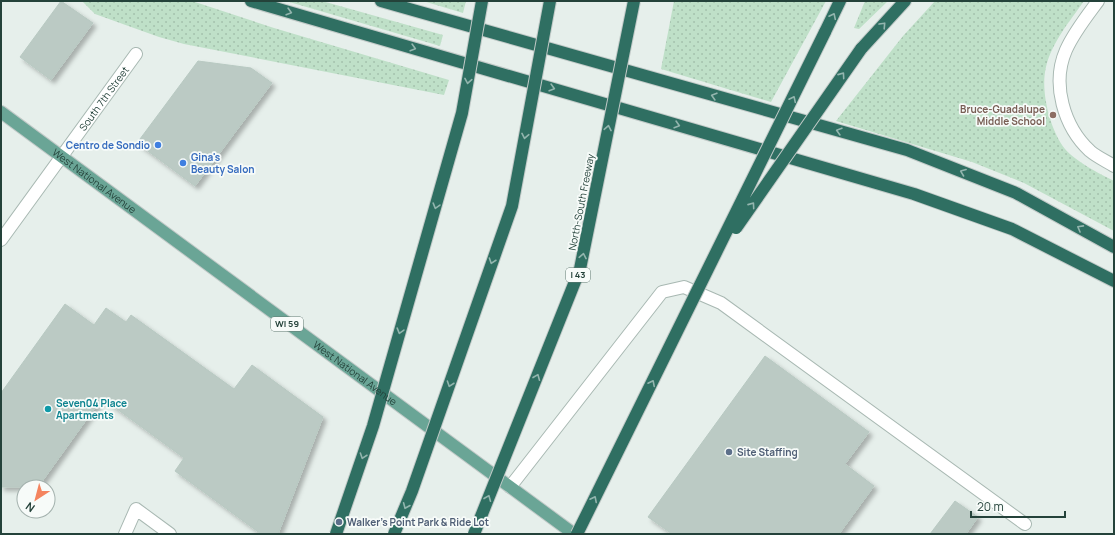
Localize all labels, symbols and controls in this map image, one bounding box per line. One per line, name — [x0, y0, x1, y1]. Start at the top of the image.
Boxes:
one-way arrow — [285, 7, 292, 16]
one-way arrow — [828, 13, 836, 21]
one-way arrow — [878, 22, 886, 30]
one-way arrow — [410, 43, 417, 52]
street label: South 7th Street — [76, 63, 132, 133]
one-way arrow — [837, 72, 845, 79]
one-way arrow — [464, 78, 473, 84]
one-way arrow — [548, 83, 555, 92]
one-way arrow — [711, 92, 718, 101]
one-way arrow — [788, 96, 796, 103]
place label: Bruce-Guadalupe Middle School — [960, 102, 1045, 128]
marker: Bruce-Guadalupe Middle School — [1048, 110, 1058, 120]
one-way arrow — [673, 120, 680, 129]
one-way arrow — [603, 125, 612, 131]
one-way arrow — [836, 127, 843, 136]
one-way arrow — [521, 133, 529, 139]
place label: Centro de Sondio — [66, 138, 150, 152]
marker: Centro de Sondio — [153, 140, 163, 150]
street label: West National Avenue — [50, 145, 139, 216]
place label: Gina's Beauty Salon — [191, 150, 255, 176]
street label: North-South Freeway — [565, 152, 597, 252]
marker: Gina's Beauty Salon — [178, 158, 188, 168]
one-way arrow — [959, 169, 966, 177]
one-way arrow — [747, 202, 754, 209]
one-way arrow — [432, 203, 440, 210]
one-way arrow — [1077, 225, 1084, 232]
one-way arrow — [578, 253, 586, 259]
one-way arrow — [489, 258, 497, 265]
road number: I 43 — [566, 268, 590, 282]
road number: WI 59 — [271, 317, 303, 331]
one-way arrow — [396, 328, 405, 335]
street label: West National Avenue — [311, 337, 400, 409]
one-way arrow — [532, 374, 540, 381]
one-way arrow — [446, 380, 454, 387]
one-way arrow — [647, 380, 655, 387]
place label: Seven04 Place Apartments — [56, 396, 127, 422]
marker: Seven04 Place Apartments — [43, 404, 53, 414]
place label: Site Staffing — [737, 445, 798, 459]
marker: Site Staffing — [724, 447, 734, 457]
one-way arrow — [359, 452, 367, 459]
north arrow — [16, 479, 56, 519]
scale bar — [971, 493, 1065, 519]
one-way arrow — [484, 494, 492, 501]
one-way arrow — [589, 496, 597, 503]
text: 20 m — [977, 498, 1004, 515]
text: N — [22, 499, 37, 516]
one-way arrow — [403, 502, 411, 510]
place label: Walker's Point Park & Ride Lot — [347, 515, 489, 529]
marker: Walker's Point Park & Ride Lot — [334, 517, 344, 527]

